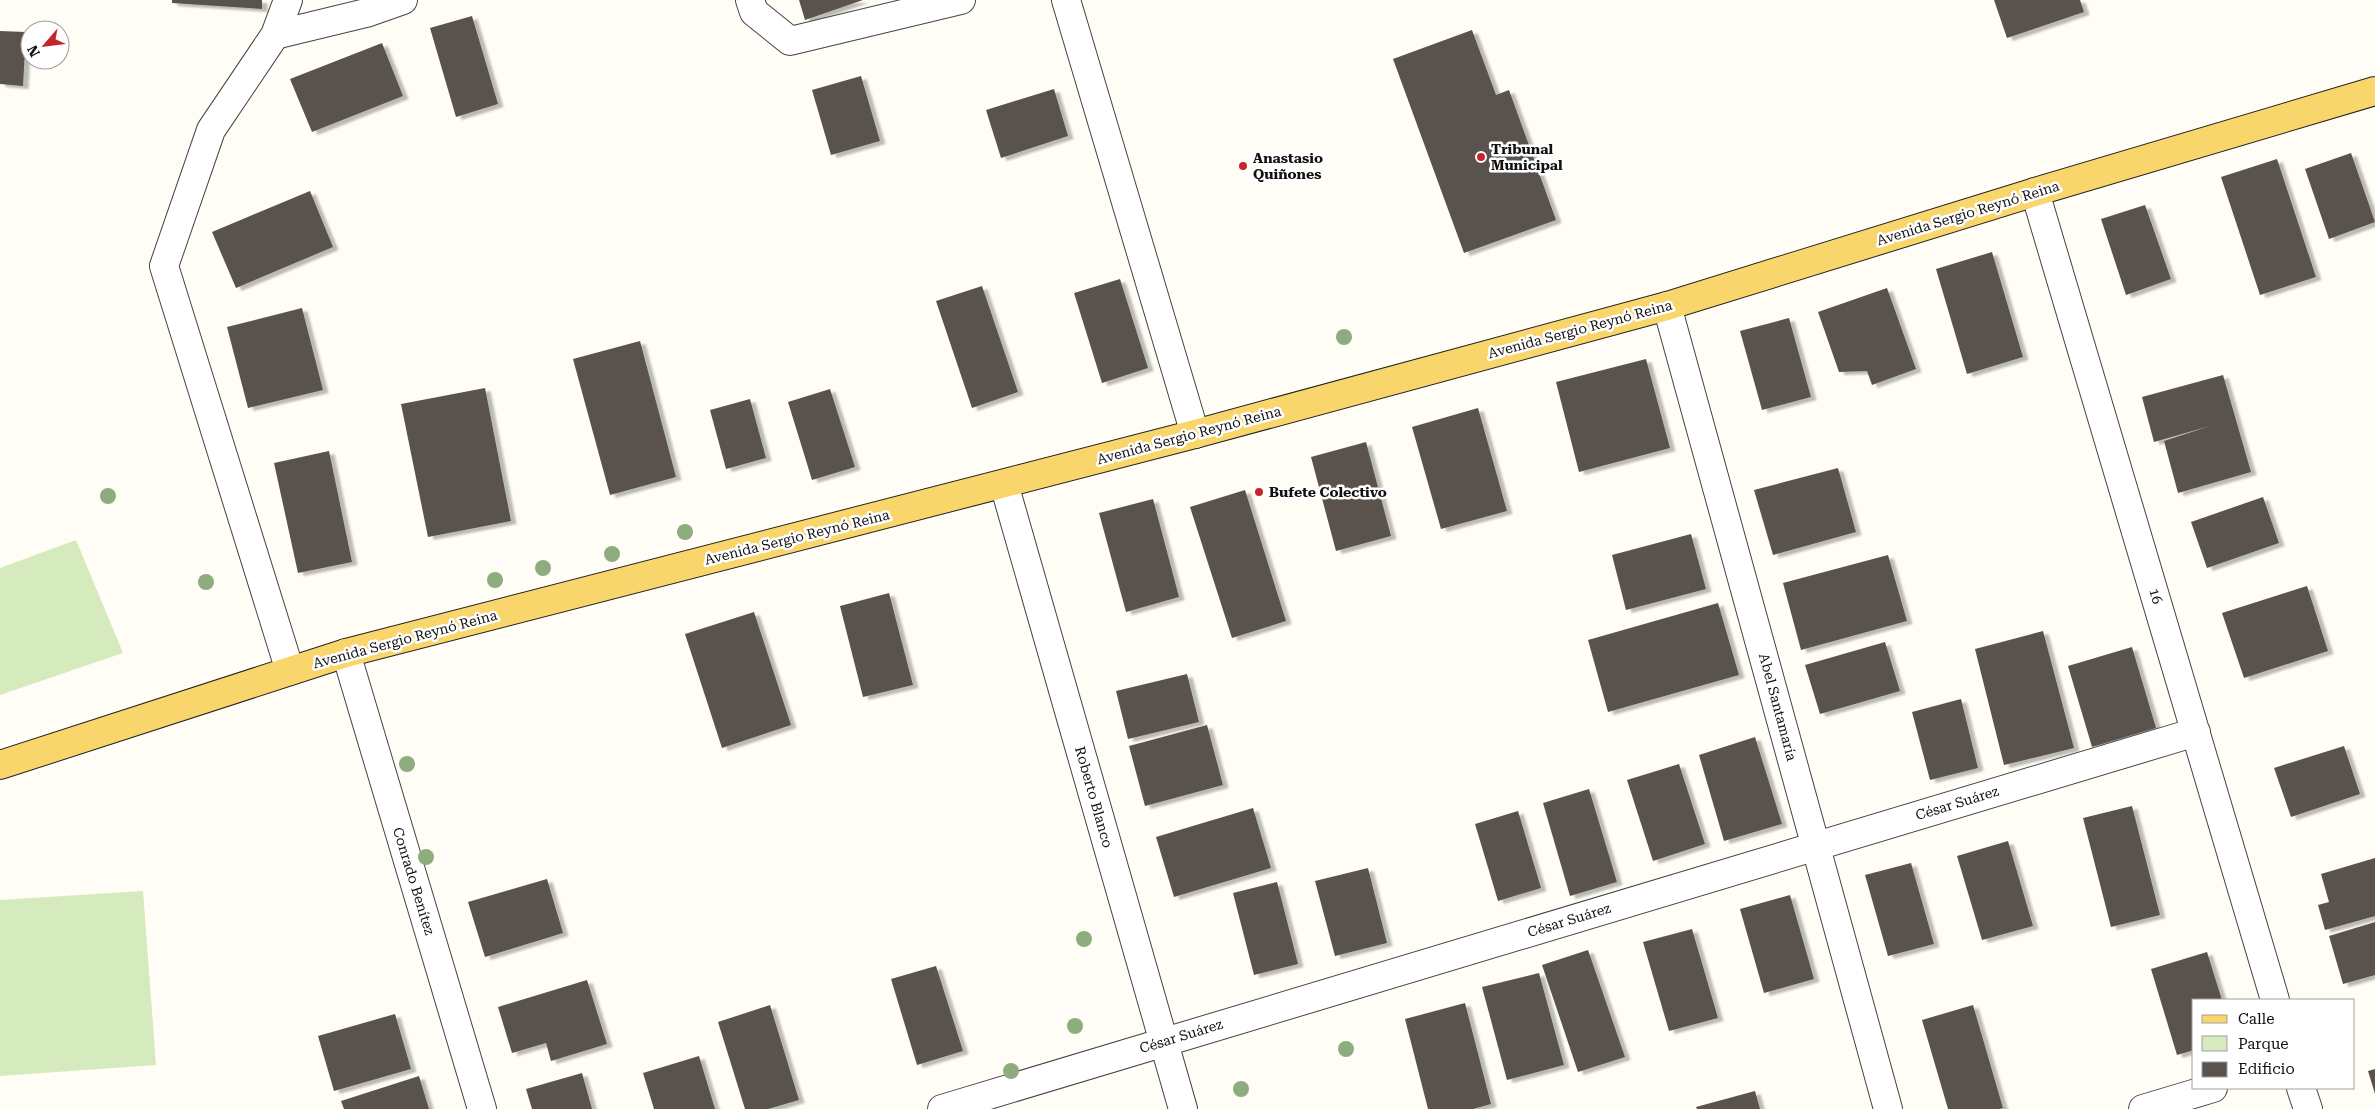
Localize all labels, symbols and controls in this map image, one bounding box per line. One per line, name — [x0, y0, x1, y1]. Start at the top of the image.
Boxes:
north arrow — [20, 20, 70, 70]
text: N — [24, 42, 43, 60]
place label: Tribunal Municipal — [1491, 141, 1563, 173]
place label: Anastasio Quiñones — [1253, 150, 1323, 182]
marker: Tribunal Municipal — [1475, 151, 1487, 163]
marker: Anastasio Quiñones — [1237, 160, 1249, 172]
street label: Avenida Sergio Reynó Reina — [1875, 177, 2062, 248]
street label: Avenida Sergio Reynó Reina — [1486, 297, 1674, 361]
street label: Avenida Sergio Reynó Reina — [1095, 403, 1283, 467]
place label: Bufete Colectivo — [1269, 484, 1387, 500]
marker: Bufete Colectivo — [1253, 486, 1265, 498]
street label: Avenida Sergio Reynó Reina — [703, 506, 892, 568]
street label: 16 — [2146, 586, 2166, 606]
street label: Avenida Sergio Reynó Reina — [311, 607, 499, 671]
street label: Abel Santamaría — [1756, 651, 1800, 763]
street label: Roberto Blanco — [1072, 744, 1116, 850]
street label: César Suárez — [1913, 783, 2001, 823]
street label: Conrado Benítez — [390, 825, 438, 937]
street label: César Suárez — [1525, 900, 1613, 940]
legend — [2192, 999, 2355, 1089]
text: Calle — [2238, 1010, 2274, 1028]
street label: César Suárez — [1137, 1016, 1225, 1056]
text: Parque — [2238, 1035, 2289, 1053]
text: Edificio — [2238, 1060, 2295, 1078]

